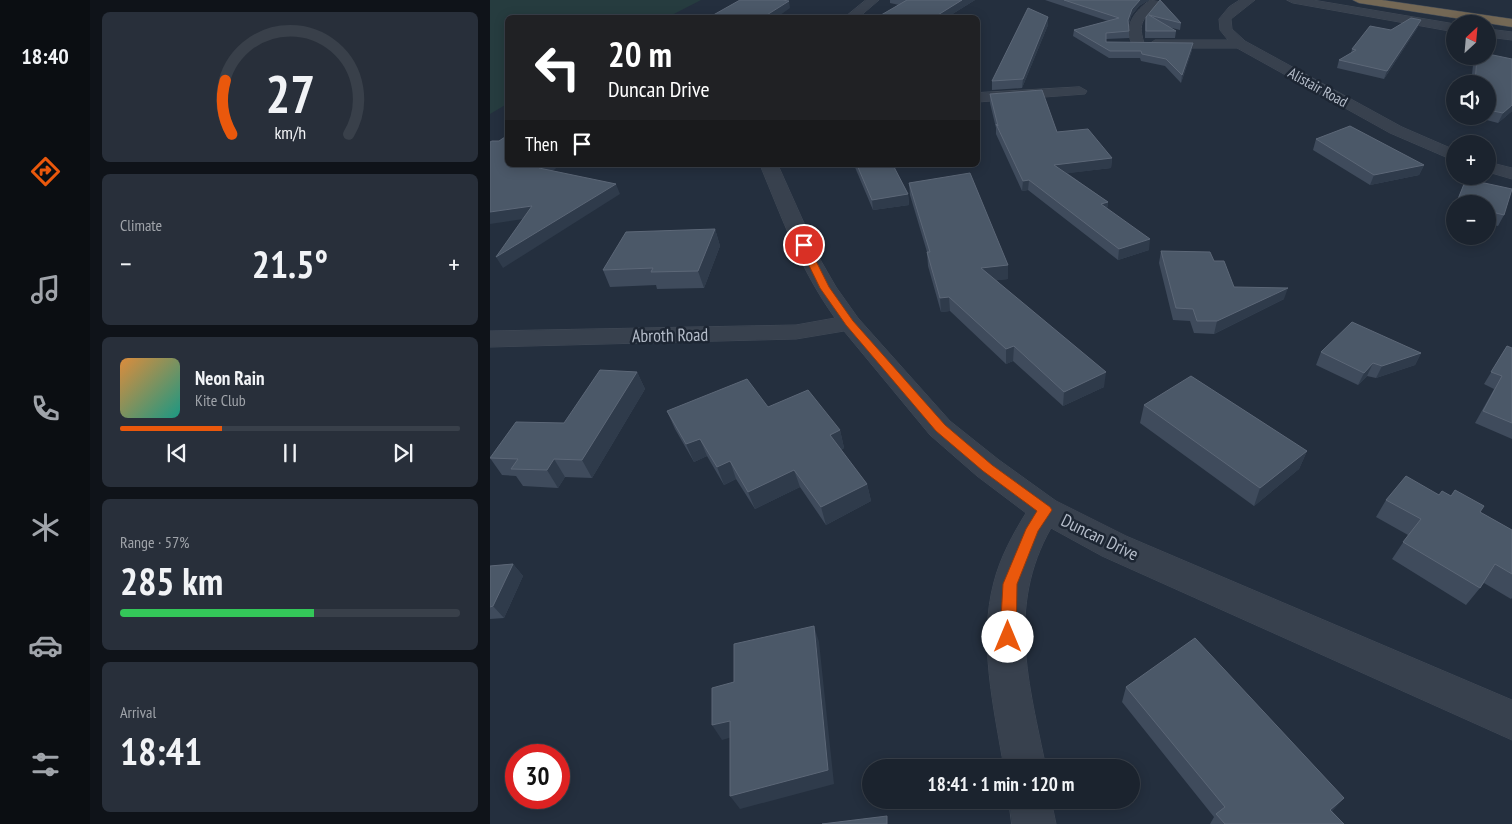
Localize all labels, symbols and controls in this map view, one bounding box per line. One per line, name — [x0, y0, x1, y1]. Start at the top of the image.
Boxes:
north arrow — [1446, 15, 1496, 65]
map controls — [1446, 15, 1496, 245]
text: 20 m — [608, 31, 672, 77]
icon: left — [525, 35, 590, 100]
text: 18:40 — [21, 42, 69, 70]
text: 27 — [265, 60, 315, 127]
street label: Alistair Road — [1285, 63, 1351, 111]
text: Duncan Drive — [608, 75, 710, 103]
button: sound — [1446, 75, 1496, 125]
text: km/h — [274, 121, 306, 144]
icon: arrive — [568, 130, 596, 158]
text: Then — [525, 132, 558, 156]
button: + — [1446, 135, 1496, 185]
icon: directions — [28, 154, 63, 189]
button: − — [1446, 195, 1496, 245]
text: Climate — [120, 215, 162, 235]
pin — [783, 224, 825, 266]
icon: arrive — [790, 231, 818, 259]
text: 21.5° — [252, 239, 328, 288]
text: − — [120, 245, 132, 282]
text: + — [448, 245, 460, 282]
icon: music — [28, 272, 63, 307]
street label: Abroth Road — [632, 323, 708, 347]
text: Neon Rain — [195, 366, 264, 390]
text: Kite Club — [195, 390, 246, 410]
icon: phone — [28, 391, 63, 426]
icon: previous — [163, 439, 191, 467]
icon: pause — [276, 439, 304, 467]
icon: next — [389, 439, 417, 467]
street label: Duncan Drive — [1058, 508, 1142, 566]
icon: climate — [28, 510, 63, 545]
text: Range · 57% — [120, 532, 189, 552]
text: 285 km — [120, 556, 223, 605]
position arrow — [981, 610, 1033, 662]
icon: car — [28, 628, 63, 663]
text: Arrival — [120, 702, 156, 722]
text: 18:41 — [120, 726, 202, 775]
speed limit sign: 30 — [505, 744, 570, 809]
icon: filters — [28, 747, 63, 782]
text: 18:41 · 1 min · 120 m — [928, 772, 1074, 796]

